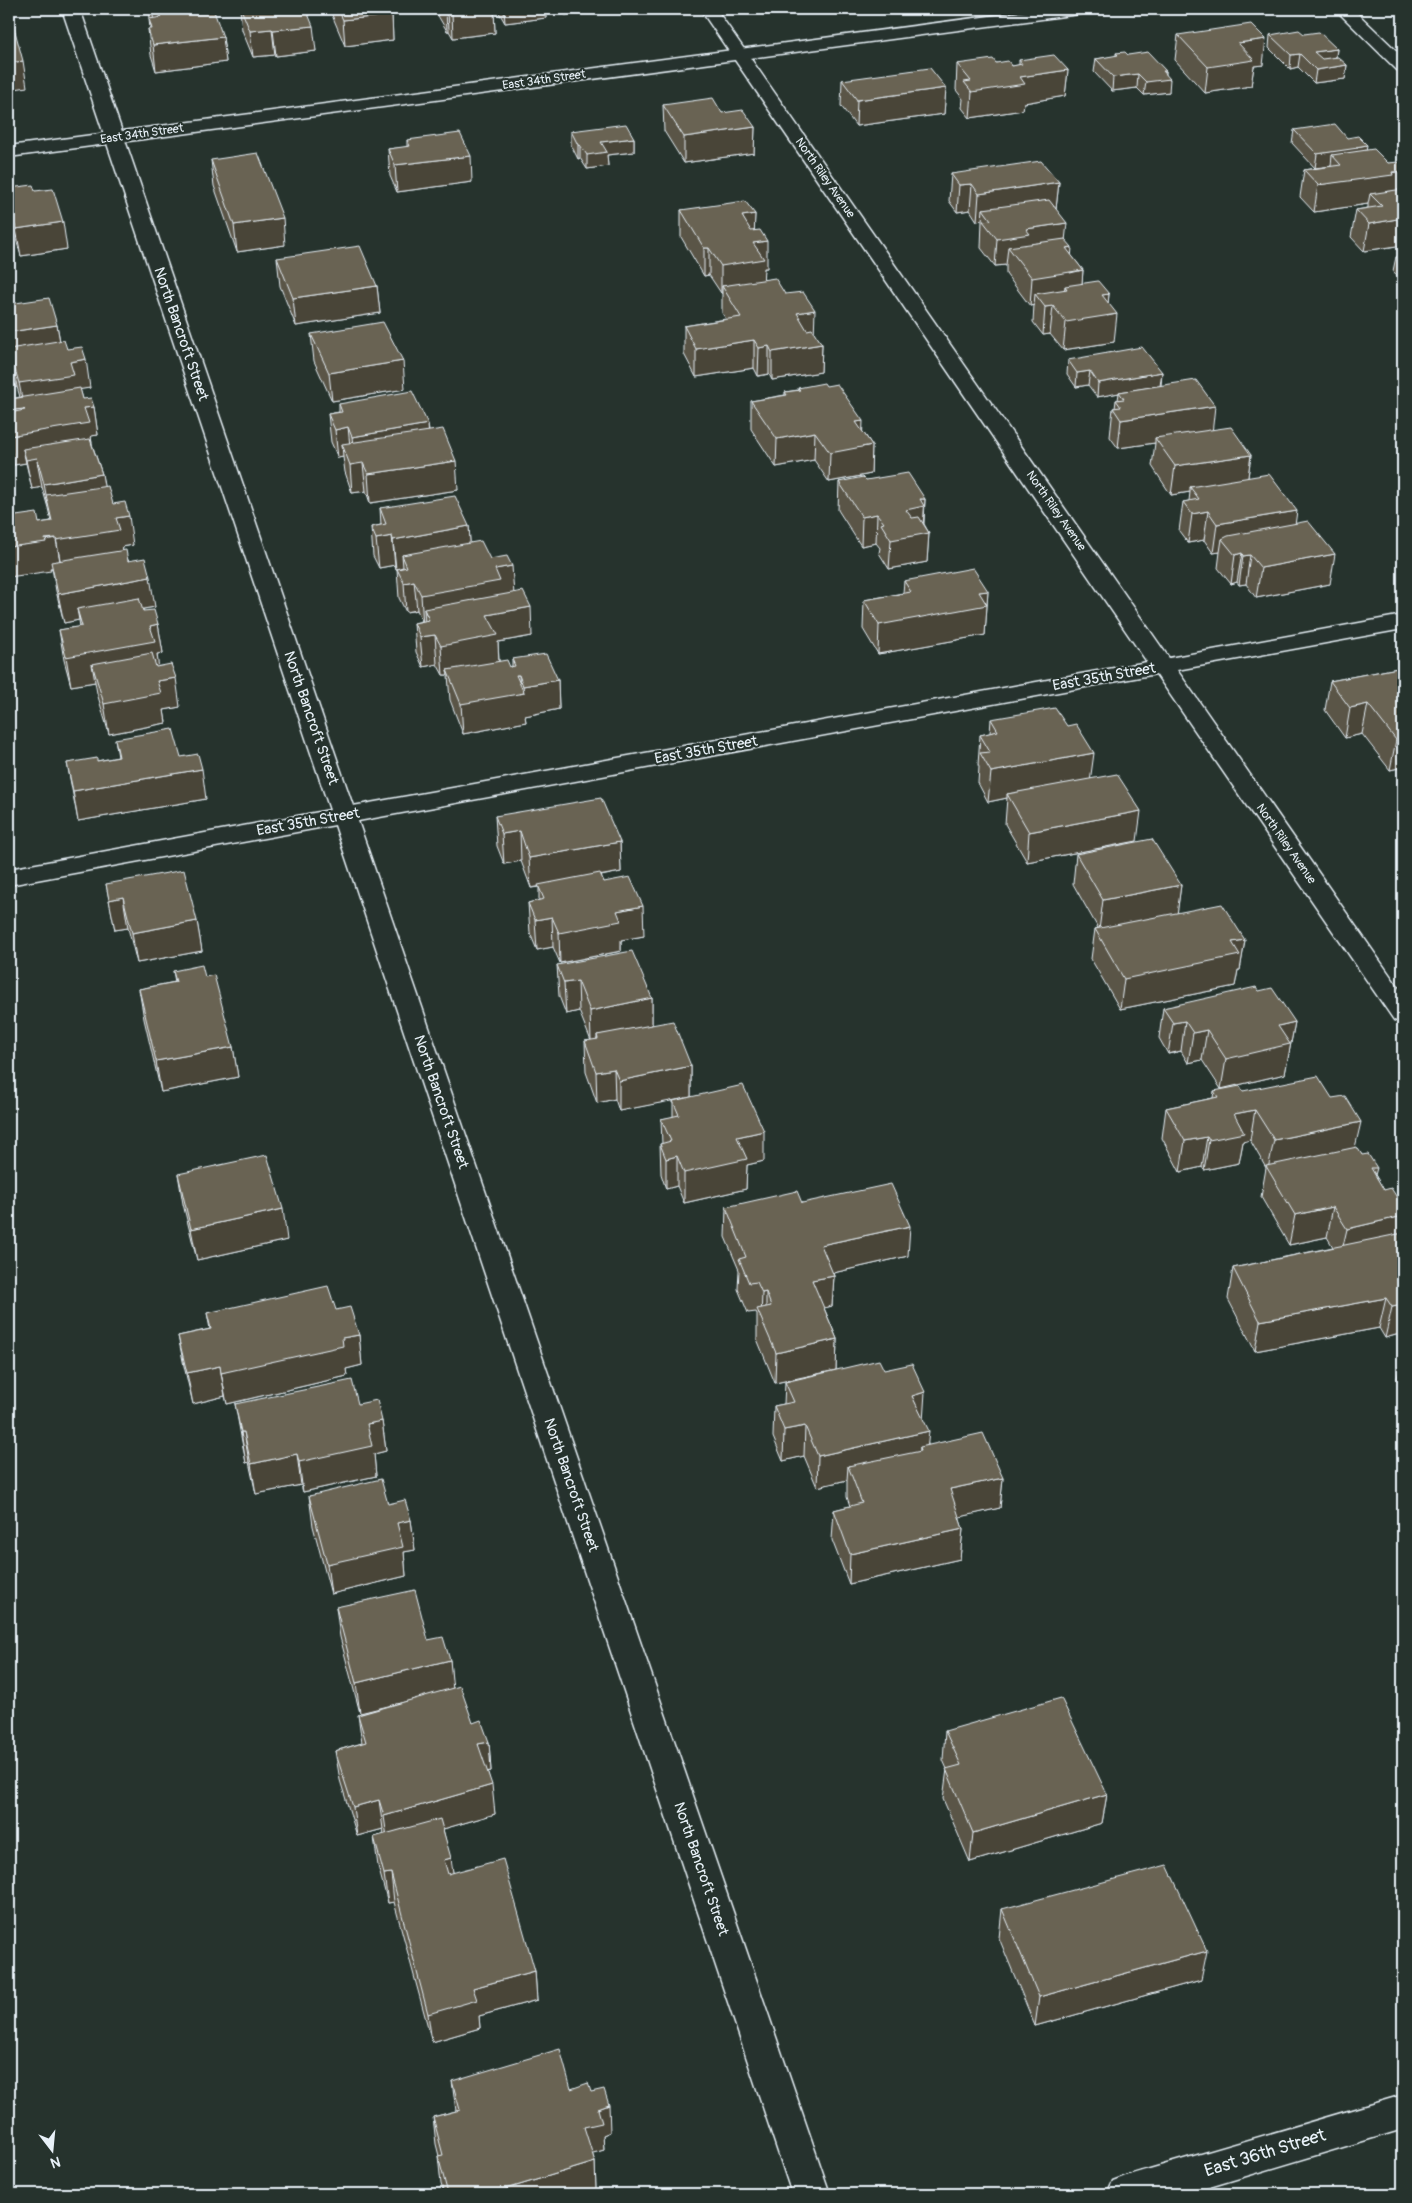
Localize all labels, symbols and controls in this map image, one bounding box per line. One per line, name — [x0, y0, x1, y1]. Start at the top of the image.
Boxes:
street label: East 34th Street — [501, 67, 587, 93]
street label: East 34th Street — [99, 121, 185, 147]
street label: North Riley Avenue — [792, 135, 858, 221]
street label: North Bancroft Street — [149, 265, 213, 404]
street label: North Riley Avenue — [1023, 468, 1089, 554]
street label: North Bancroft Street — [279, 649, 343, 788]
street label: East 35th Street — [1051, 658, 1158, 695]
street label: East 35th Street — [653, 731, 760, 768]
street label: North Riley Avenue — [1253, 801, 1319, 887]
street label: East 35th Street — [255, 803, 362, 840]
street label: North Bancroft Street — [409, 1033, 473, 1172]
street label: North Bancroft Street — [539, 1416, 603, 1555]
street label: North Bancroft Street — [669, 1800, 733, 1939]
street label: East 36th Street — [1201, 2123, 1329, 2182]
north arrow — [28, 2126, 78, 2176]
text: N — [49, 2153, 62, 2171]

